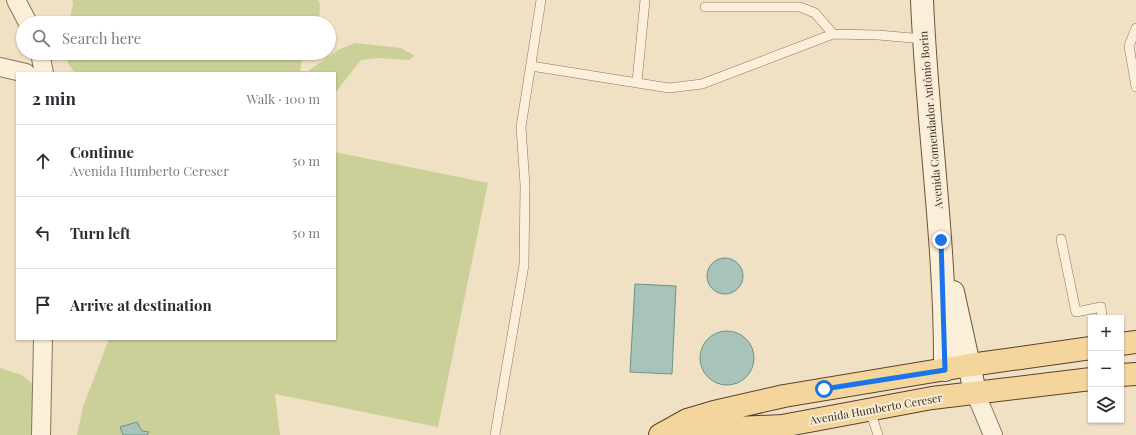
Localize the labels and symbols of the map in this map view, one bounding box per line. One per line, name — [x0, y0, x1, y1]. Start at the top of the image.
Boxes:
street label: Avenida Comendador Antônio Borin — [915, 30, 946, 211]
route end — [932, 231, 950, 249]
route start — [815, 380, 833, 398]
street label: Avenida Humberto Cereser — [807, 389, 944, 428]

